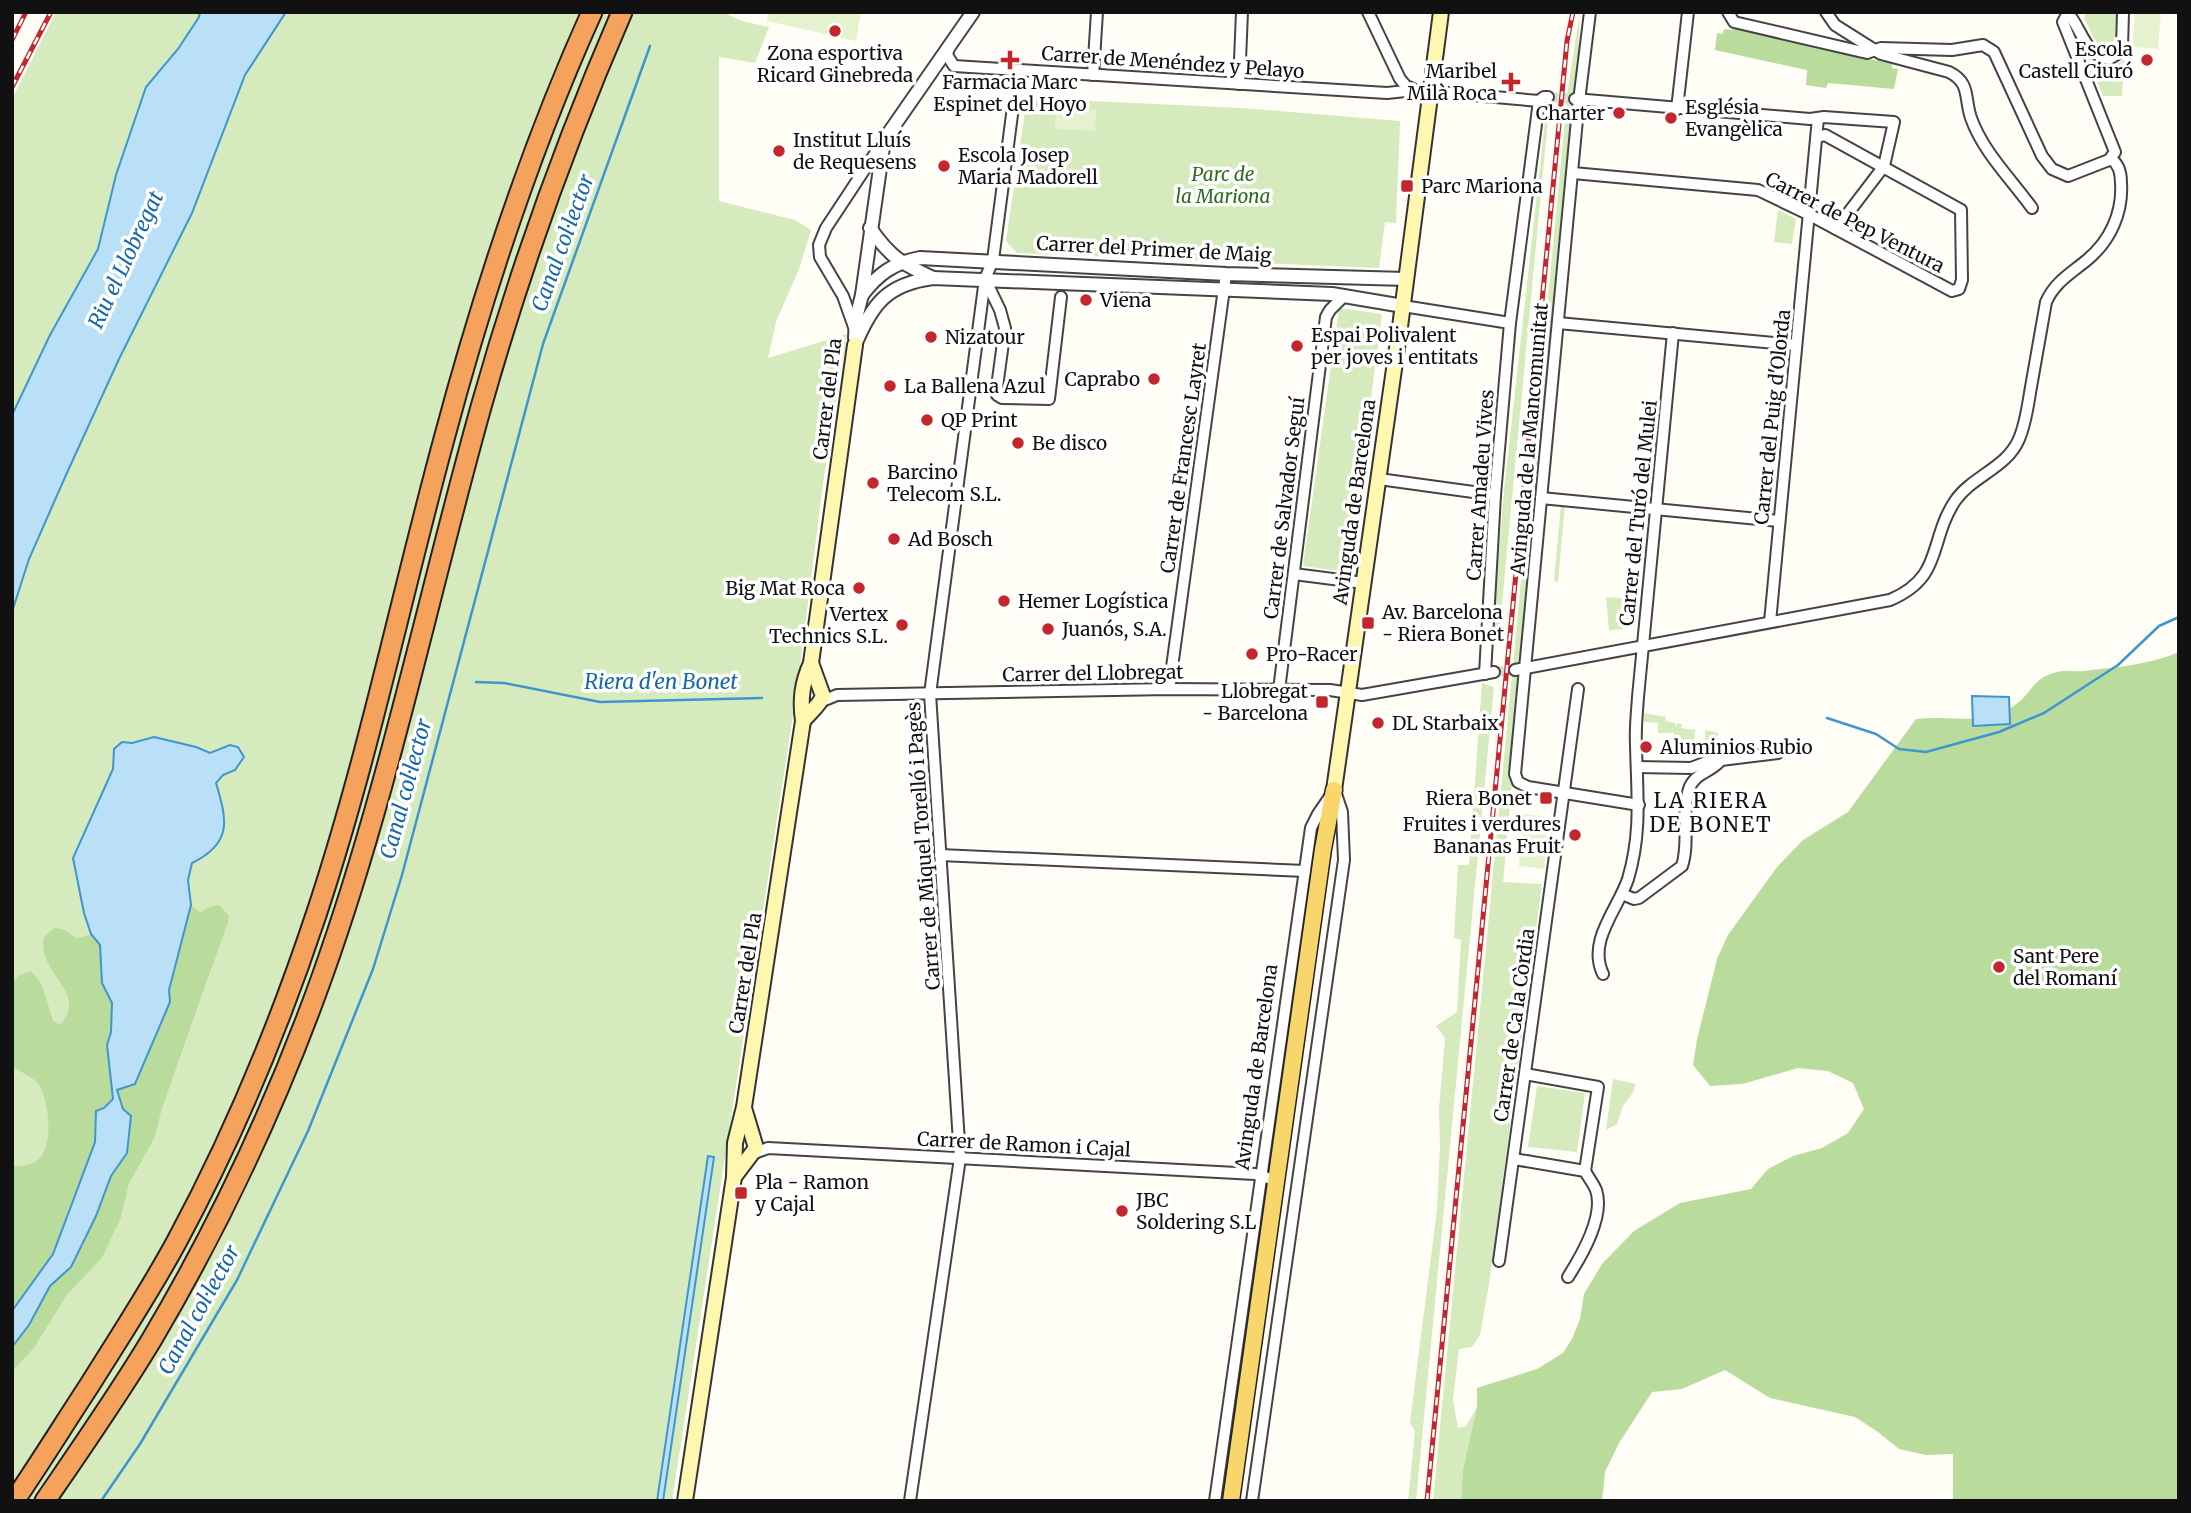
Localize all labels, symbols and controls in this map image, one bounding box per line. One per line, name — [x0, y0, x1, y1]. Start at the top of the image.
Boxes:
marker: Zona esportiva Ricard Ginebreda — [827, 23, 843, 39]
place label: Escola Castell Ciuró — [2019, 37, 2133, 83]
place label: Zona esportiva Ricard Ginebreda — [757, 41, 913, 87]
street label: Carrer de Menéndez y Pelayo — [1041, 41, 1305, 83]
marker: Farmacia Marc Espinet del Hoyo — [1002, 52, 1018, 68]
marker: Escola Castell Ciuró — [2139, 52, 2155, 68]
place label: Maribel Milà Roca — [1407, 59, 1497, 105]
place label: Farmacia Marc Espinet del Hoyo — [933, 70, 1087, 116]
marker: Maribel Milà Roca — [1503, 74, 1519, 90]
place label: Església Evangèlica — [1685, 95, 1783, 141]
place label: Charter — [1536, 101, 1605, 125]
marker: Charter — [1611, 105, 1627, 121]
marker: Església Evangèlica — [1663, 110, 1679, 126]
place label: Institut Lluís de Requesens — [793, 128, 917, 174]
marker: Institut Lluís de Requesens — [771, 143, 787, 159]
place label: Escola Josep Maria Madorell — [958, 143, 1098, 189]
marker: Escola Josep Maria Madorell — [936, 158, 952, 174]
park label: Parc de la Mariona — [1176, 162, 1270, 208]
street label: Carrer de Pep Ventura — [1761, 166, 1949, 278]
water label: Canal col·lector — [525, 170, 600, 315]
place label: Parc Mariona — [1421, 174, 1543, 198]
marker: Parc Mariona — [1399, 178, 1415, 194]
water label: Riu el Llobregat — [82, 186, 170, 333]
street label: Carrer del Primer de Maig — [1036, 231, 1273, 267]
place label: Viena — [1099, 288, 1151, 312]
marker: Viena — [1078, 292, 1094, 308]
street label: Avinguda de la Mancomunitat — [1505, 301, 1553, 577]
street label: Carrer del Puig d'Olorda — [1749, 308, 1795, 526]
place label: Espai Polivalent per joves i entitats — [1311, 323, 1478, 369]
place label: Nizatour — [945, 325, 1025, 349]
marker: Nizatour — [923, 329, 939, 345]
street label: Carrer del Pla — [808, 337, 846, 461]
marker: Espai Polivalent per joves i entitats — [1289, 338, 1305, 354]
street label: Carrer de Francesc Layret — [1155, 341, 1211, 575]
place label: Caprabo — [1065, 367, 1140, 391]
marker: Caprabo — [1146, 371, 1162, 387]
place label: La Ballena Azul — [904, 374, 1046, 398]
marker: La Ballena Azul — [882, 378, 898, 394]
street label: Carrer Amadeu Vives — [1461, 389, 1499, 581]
street label: Carrer de Salvador Seguí — [1258, 395, 1310, 620]
street label: Avinguda de Barcelona — [1328, 397, 1380, 608]
street label: Carrer del Turó del Mulei — [1614, 399, 1662, 627]
place label: QP Print — [941, 408, 1018, 432]
marker: QP Print — [919, 412, 935, 428]
place label: Be disco — [1032, 431, 1107, 455]
marker: Be disco — [1010, 435, 1026, 451]
place label: Barcino Telecom S.L. — [887, 460, 1002, 506]
marker: Barcino Telecom S.L. — [865, 475, 881, 491]
place label: Ad Bosch — [907, 527, 993, 551]
marker: Ad Bosch — [886, 531, 902, 547]
place label: Big Mat Roca — [725, 576, 845, 600]
marker: Big Mat Roca — [851, 580, 867, 596]
place label: Hemer Logística — [1018, 589, 1168, 613]
marker: Hemer Logística — [996, 593, 1012, 609]
place label: Av. Barcelona - Riera Bonet — [1381, 600, 1505, 646]
place label: Vertex Technics S.L. — [769, 602, 889, 648]
marker: Av. Barcelona - Riera Bonet — [1360, 615, 1376, 631]
marker: Vertex Technics S.L. — [894, 617, 910, 633]
place label: Juanós, S.A. — [1061, 617, 1167, 641]
marker: Juanós, S.A. — [1040, 621, 1056, 637]
place label: Pro-Racer — [1266, 642, 1358, 666]
marker: Pro-Racer — [1244, 646, 1260, 662]
street label: Carrer del Llobregat — [1002, 659, 1184, 687]
water label: Riera d'en Bonet — [584, 668, 738, 695]
place label: Llobregat - Barcelona — [1202, 679, 1309, 725]
marker: Llobregat - Barcelona — [1314, 694, 1330, 710]
street label: Carrer de Miquel Torelló i Pagès — [901, 701, 945, 991]
place label: DL Starbaix — [1392, 711, 1499, 735]
water label: Canal col·lector — [374, 715, 437, 862]
marker: DL Starbaix — [1370, 715, 1386, 731]
place label: Aluminios Rubio — [1659, 735, 1813, 759]
marker: Aluminios Rubio — [1638, 739, 1654, 755]
place label: Riera Bonet — [1425, 786, 1533, 810]
district label: LA RIERA DE BONET — [1649, 787, 1773, 838]
marker: Riera Bonet — [1538, 790, 1554, 806]
place label: Fruites i verdures Bananas Fruit — [1403, 812, 1562, 858]
marker: Fruites i verdures Bananas Fruit — [1567, 827, 1583, 843]
street label: Carrer del Pla — [724, 911, 766, 1035]
street label: Carrer de Ca la Còrdia — [1489, 927, 1539, 1123]
place label: Sant Pere del Romaní — [2013, 944, 2118, 990]
marker: Sant Pere del Romaní — [1991, 959, 2007, 975]
street label: Avinguda de Barcelona — [1230, 962, 1282, 1173]
street label: Carrer de Ramon i Cajal — [917, 1126, 1132, 1162]
place label: Pla - Ramon y Cajal — [755, 1170, 869, 1216]
marker: Pla - Ramon y Cajal — [733, 1185, 749, 1201]
place label: JBC Soldering S.L — [1135, 1188, 1256, 1234]
marker: JBC Soldering S.L — [1114, 1203, 1130, 1219]
water label: Canal col·lector — [152, 1240, 246, 1379]

